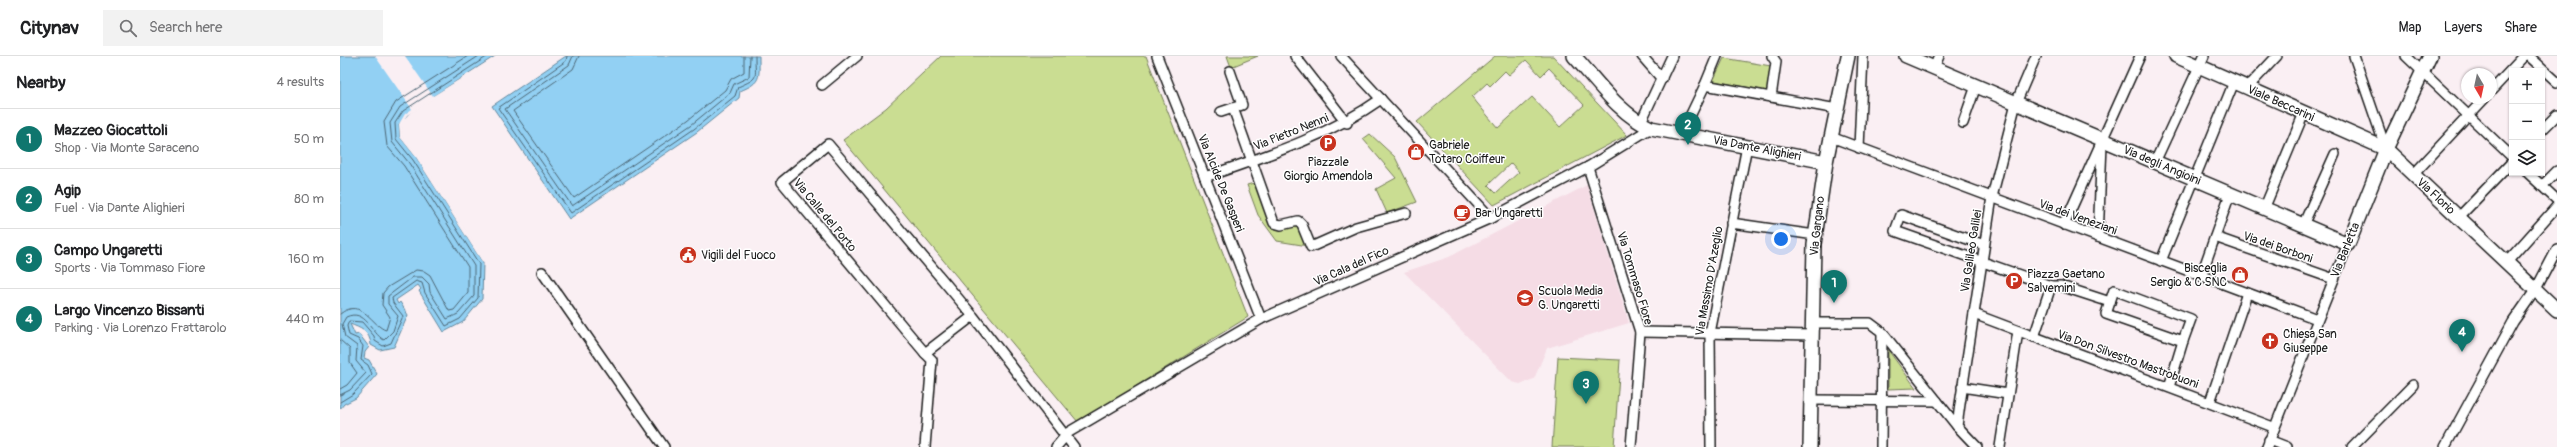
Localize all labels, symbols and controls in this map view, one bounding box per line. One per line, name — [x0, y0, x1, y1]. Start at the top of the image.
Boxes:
search box — [103, 10, 383, 46]
text: Citynav — [20, 16, 79, 40]
icon: search — [117, 17, 139, 39]
text: Search here — [149, 18, 222, 37]
text: Map — [2399, 19, 2422, 36]
text: Layers — [2444, 19, 2482, 36]
text: Share — [2504, 19, 2537, 36]
north arrow — [2461, 68, 2497, 104]
map controls — [2509, 68, 2545, 176]
button: + — [2509, 68, 2545, 104]
text: Nearby — [16, 72, 65, 93]
text: 4 results — [277, 74, 324, 90]
street label: Viale Beccarini — [2245, 82, 2317, 125]
button: − — [2509, 104, 2545, 140]
street label: Via Pietro Nenni — [1251, 111, 1331, 154]
pin: 2 — [1675, 112, 1701, 145]
text: Mazzeo Giocattoli — [54, 121, 167, 140]
text: 1 — [26, 131, 32, 147]
text: 50 m — [294, 131, 324, 147]
street label: Via Alcide De Gasperi — [1194, 132, 1247, 234]
parking icon: Piazzale Giorgio Amendola — [1318, 133, 1338, 153]
street label: Via Dante Alighieri — [1712, 133, 1802, 164]
place label: Gabriele Totaro Coiffeur — [1429, 138, 1506, 167]
text: Shop · Via Monte Saraceno — [54, 140, 199, 156]
button: layers — [2509, 140, 2545, 176]
shop icon: Gabriele Totaro Coiffeur — [1406, 142, 1426, 162]
street label: Via degli Angioini — [2121, 142, 2203, 189]
place label: Piazzale Giorgio Amendola — [1283, 155, 1373, 184]
street label: Via Florio — [2413, 175, 2458, 218]
street label: Via Calle del Porto — [790, 176, 860, 255]
text: Agip — [54, 181, 81, 200]
text: 2 — [25, 191, 33, 207]
text: 80 m — [294, 191, 324, 207]
street label: Via Gargano — [1807, 195, 1828, 257]
street label: Via dei Veneziani — [2037, 196, 2119, 239]
text: Fuel · Via Dante Alighieri — [54, 200, 185, 216]
cafe icon: Bar Ungaretti — [1452, 203, 1472, 223]
place label: Bar Ungaretti — [1475, 206, 1542, 221]
street label: Via Galileo Galilei — [1958, 209, 1985, 293]
street label: Via Barletta — [2328, 220, 2363, 280]
street label: Via Massimo D'Azeglio — [1692, 224, 1727, 337]
your location — [1771, 229, 1791, 249]
street label: Via dei Borboni — [2241, 229, 2315, 266]
street label: Via Tommaso Fiore — [1613, 230, 1656, 327]
text: Campo Ungaretti — [54, 241, 162, 260]
street label: Via Cala del Fico — [1311, 243, 1392, 290]
public building icon: Vigili del Fuoco — [678, 245, 698, 265]
place label: Vigili del Fuoco — [701, 248, 776, 263]
text: 3 — [25, 251, 33, 267]
text: 160 m — [288, 251, 324, 267]
text: Sports · Via Tommaso Fiore — [54, 260, 205, 276]
place label: Bisceglia Sergio & C SNC — [2150, 261, 2227, 290]
shop icon: Bisceglia Sergio & C SNC — [2230, 265, 2250, 285]
place label: Piazza Gaetano Salvemini — [2027, 267, 2106, 296]
pin: 1 — [1821, 270, 1847, 303]
parking icon: Piazza Gaetano Salvemini — [2004, 271, 2024, 291]
place label: Scuola Media G. Ungaretti — [1538, 284, 1603, 313]
school or university icon: Scuola Media G. Ungaretti — [1515, 288, 1535, 308]
text: Largo Vincenzo Bissanti — [54, 301, 204, 320]
text: 4 — [25, 311, 33, 327]
text: 440 m — [286, 311, 324, 327]
pin: 4 — [2449, 319, 2475, 352]
text: Parking · Via Lorenzo Frattarolo — [54, 320, 227, 336]
street label: Via Don Silvestro Mastrobuoni — [2055, 327, 2201, 392]
place label: Chiesa San Giuseppe — [2283, 327, 2337, 356]
church icon: Chiesa San Giuseppe — [2260, 331, 2280, 351]
pin: 3 — [1573, 371, 1599, 404]

